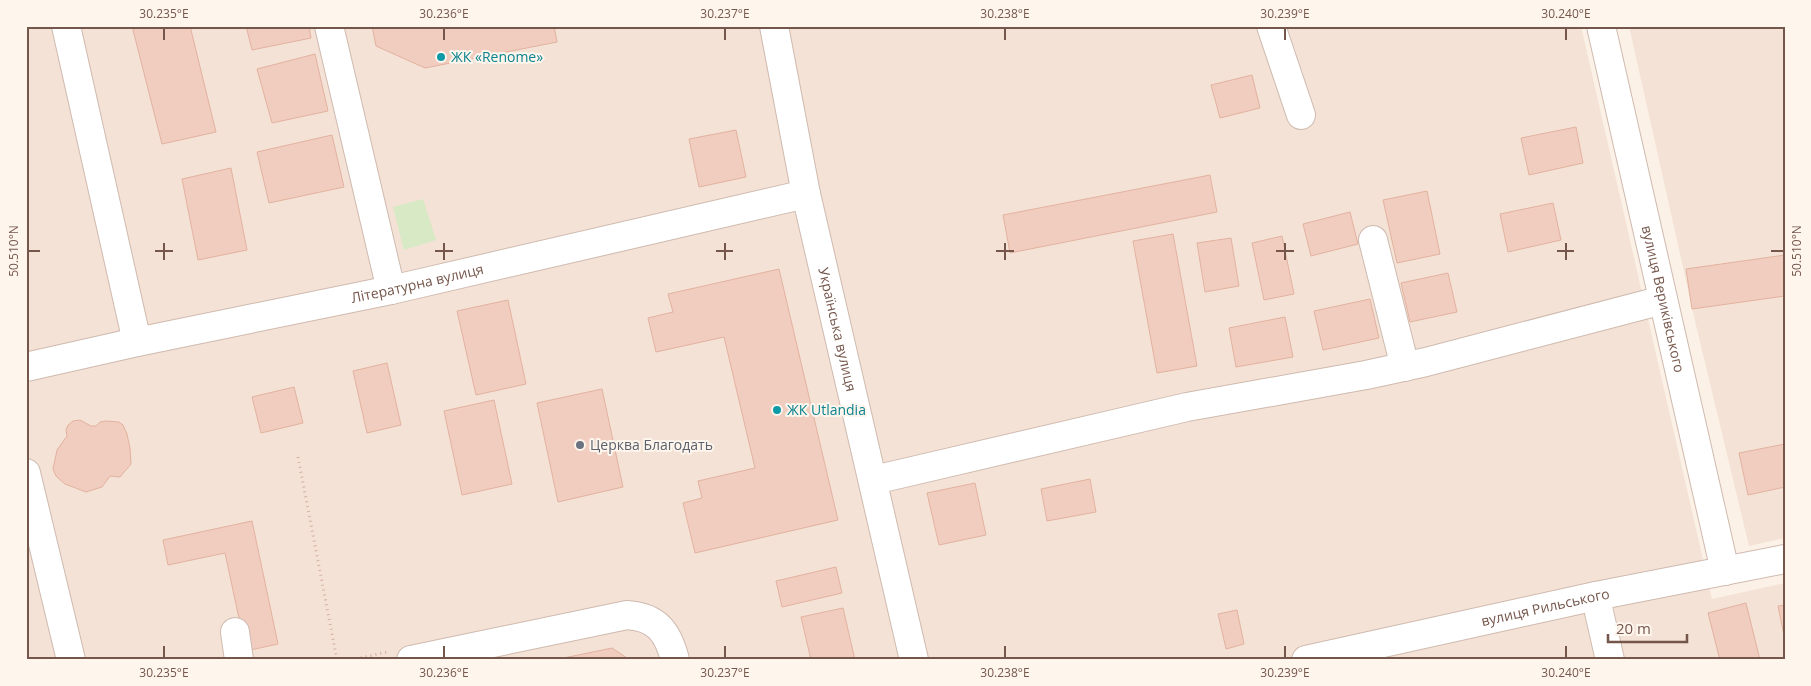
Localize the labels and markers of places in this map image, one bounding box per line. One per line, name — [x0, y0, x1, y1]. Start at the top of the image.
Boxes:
place label: ЖК «Renome» — [451, 47, 543, 66]
marker: ЖК «Renome» — [435, 51, 447, 63]
place label: ЖК Utlandia — [787, 400, 866, 419]
marker: ЖК Utlandia — [771, 404, 783, 416]
place label: Церква Благодать — [590, 435, 713, 454]
marker: Церква Благодать — [574, 439, 586, 451]

